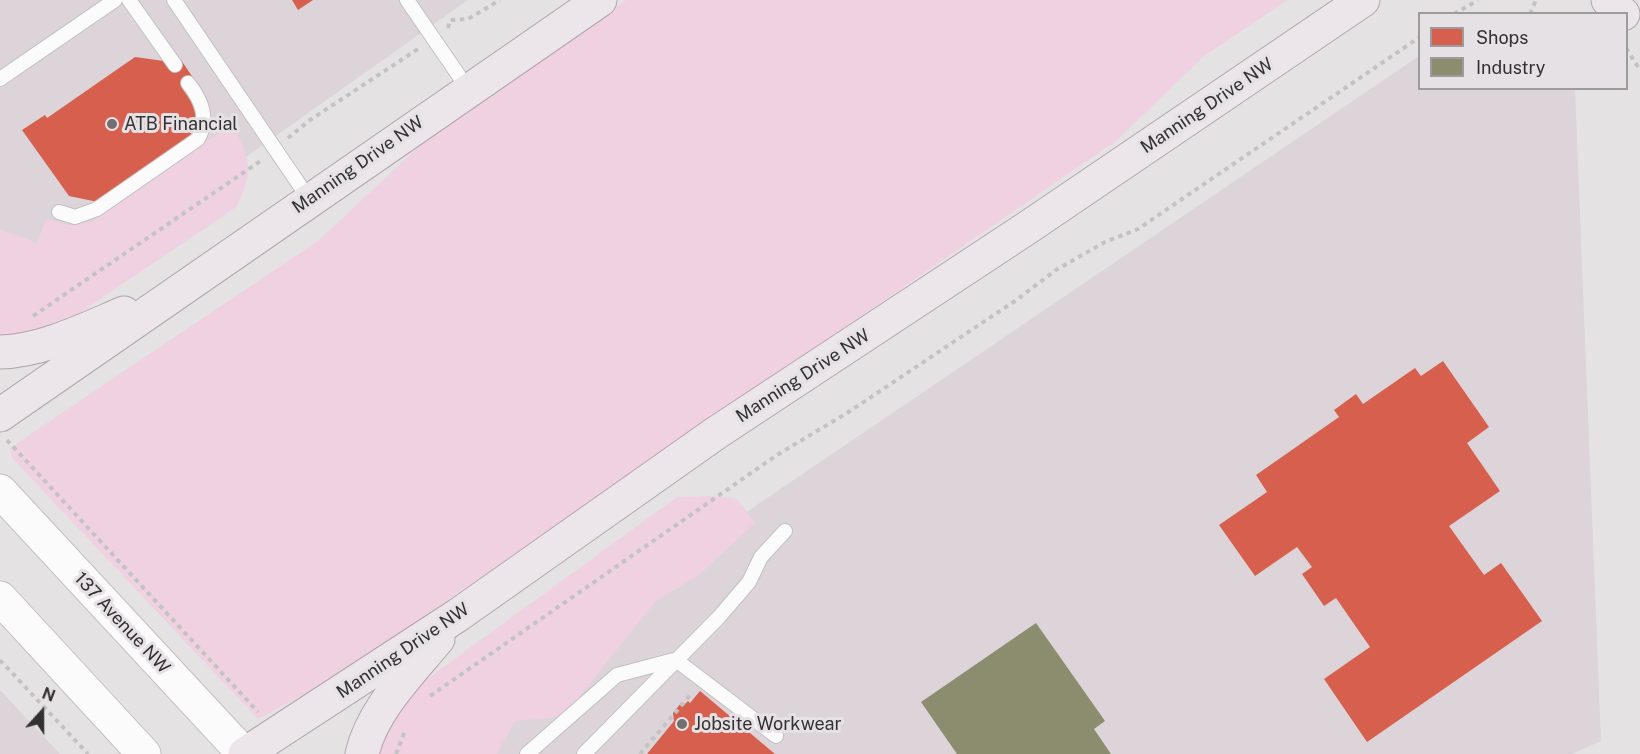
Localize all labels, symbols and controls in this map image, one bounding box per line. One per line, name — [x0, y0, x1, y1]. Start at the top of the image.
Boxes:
legend — [1418, 12, 1628, 90]
text: Shops — [1476, 27, 1528, 48]
street label: Manning Drive NW — [1137, 54, 1277, 158]
text: Industry — [1476, 57, 1545, 78]
street label: Manning Drive NW — [288, 112, 428, 218]
place label: ATB Financial — [124, 113, 238, 135]
marker: ATB Financial — [105, 117, 119, 131]
street label: Manning Drive NW — [732, 325, 874, 427]
street label: 137 Avenue NW — [70, 568, 174, 678]
street label: Manning Drive NW — [333, 599, 473, 703]
north arrow — [12, 682, 72, 742]
text: N — [39, 684, 58, 706]
place label: Jobsite Workwear — [694, 713, 842, 735]
marker: Jobsite Workwear — [675, 717, 689, 731]

